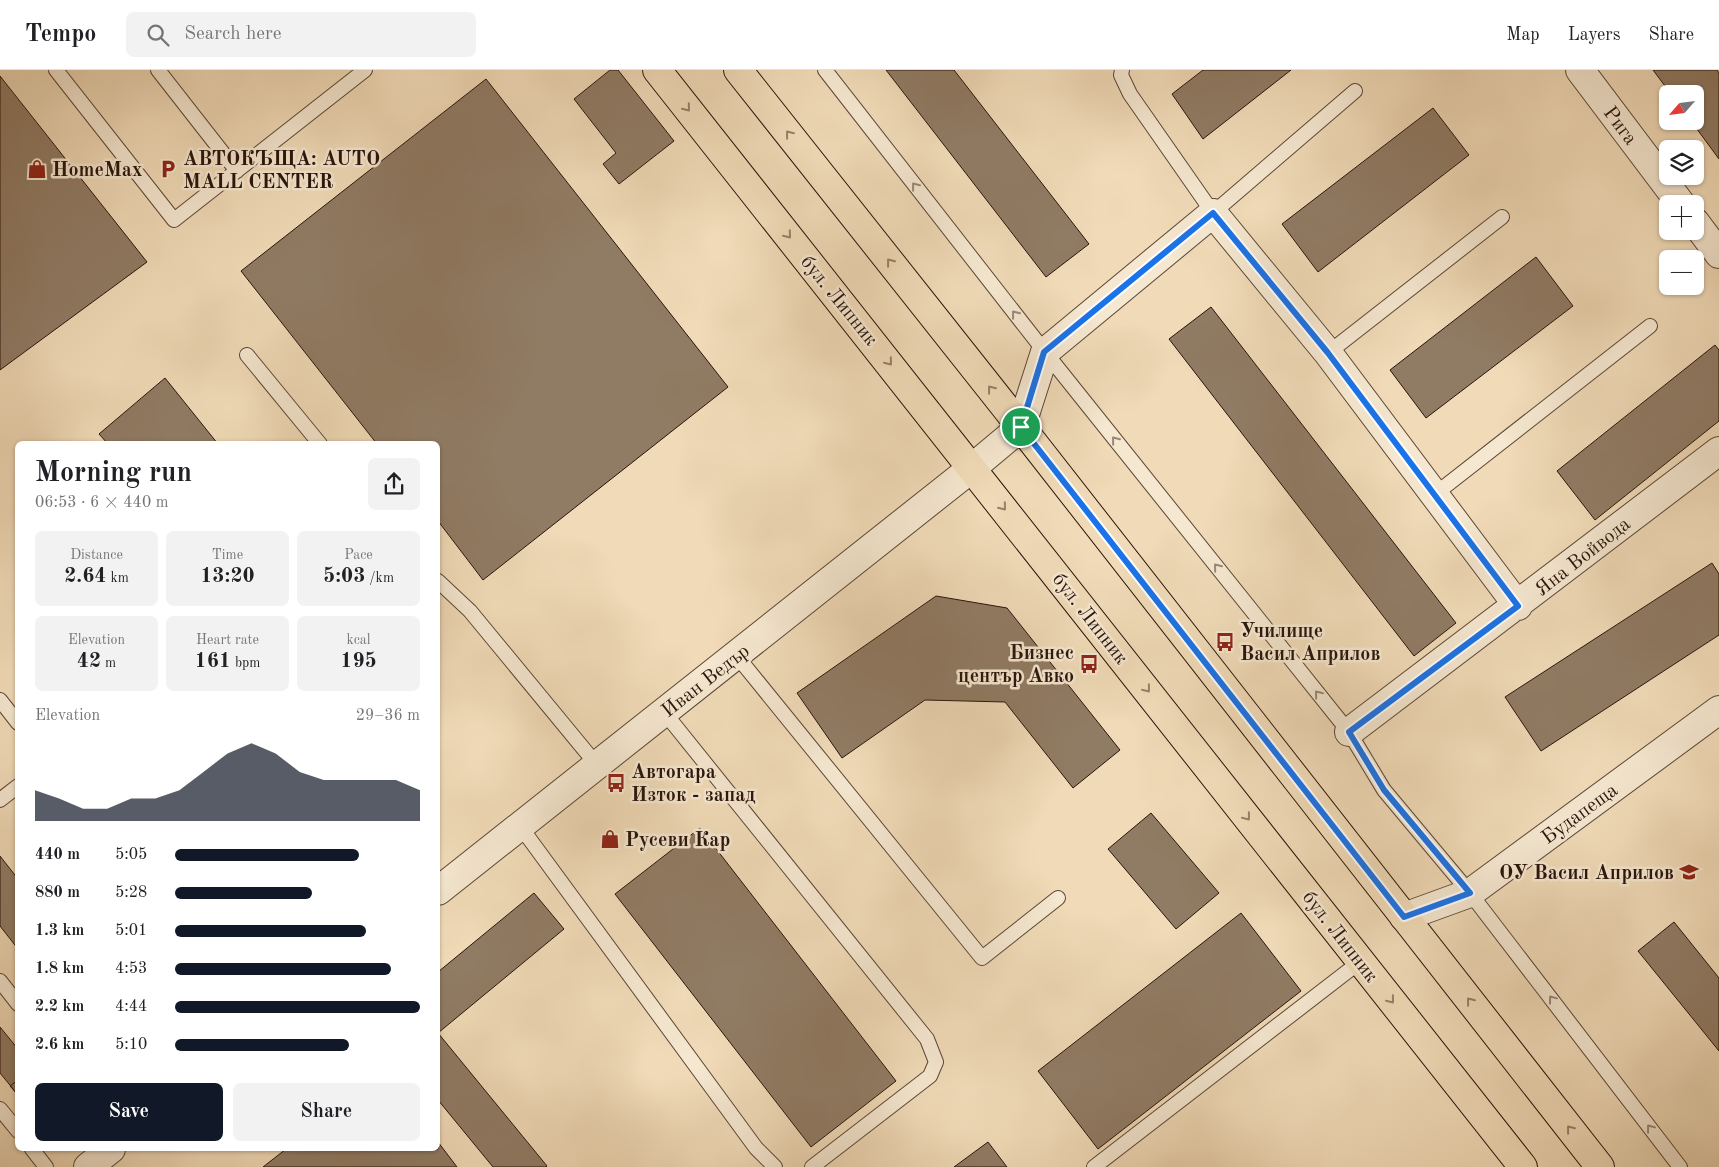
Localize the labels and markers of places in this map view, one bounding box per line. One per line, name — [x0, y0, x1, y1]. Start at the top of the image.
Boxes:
place label: АВТОКЪЩА: AUTO MALL CENTER — [183, 150, 380, 193]
shop icon: HomeMax — [26, 158, 48, 180]
parking icon: АВТОКЪЩА: AUTO MALL CENTER — [157, 158, 179, 180]
place label: HomeMax — [52, 161, 142, 181]
pin — [1000, 406, 1042, 448]
place label: Училище Васил Априлов — [1240, 622, 1380, 665]
bus stop icon: Училище Васил Априлов — [1214, 631, 1236, 653]
place label: Бизнес център Авко — [958, 644, 1074, 687]
bus stop icon: Бизнес център Авко — [1078, 653, 1100, 675]
place label: Автогара Изток - запад — [631, 763, 756, 806]
bus stop icon: Автогара Изток - запад — [605, 772, 627, 794]
shop icon: Русеви Кар — [599, 828, 621, 850]
place label: Русеви Кар — [625, 831, 730, 851]
school or university icon: ОУ Васил Априлов — [1678, 861, 1700, 883]
place label: ОУ Васил Априлов — [1499, 864, 1674, 884]

